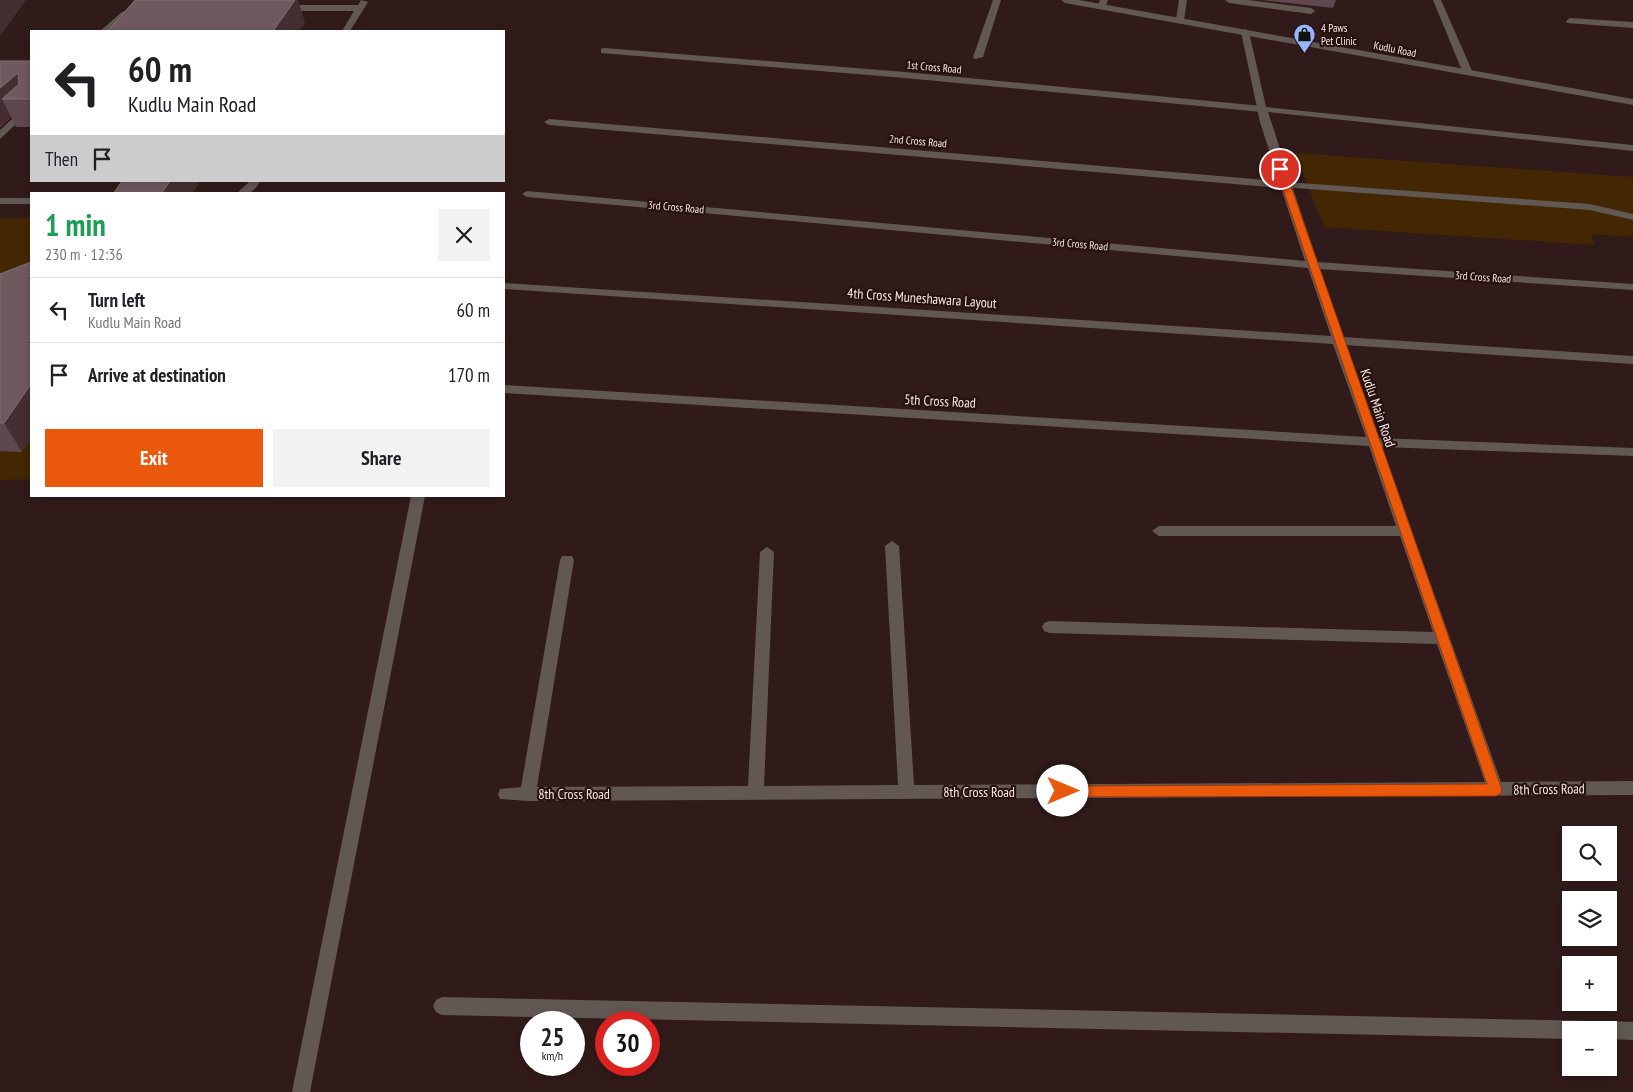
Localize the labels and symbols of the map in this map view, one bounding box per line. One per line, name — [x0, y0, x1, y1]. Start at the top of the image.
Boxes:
place label: 4 Paws Pet Clinic — [1321, 21, 1357, 48]
shop icon: 4 Paws Pet Clinic — [1293, 22, 1317, 53]
street label: Kudlu Road — [1372, 38, 1418, 60]
street label: 1st Cross Road — [906, 58, 962, 76]
street label: 2nd Cross Road — [888, 131, 948, 151]
pin — [1259, 148, 1301, 190]
street label: 3rd Cross Road — [647, 198, 705, 216]
street label: 3rd Cross Road — [1051, 235, 1109, 253]
street label: 3rd Cross Road — [1454, 268, 1512, 286]
street label: 4th Cross Muneshawara Layout — [847, 284, 998, 312]
street label: Kudlu Main Road — [1356, 366, 1400, 450]
street label: 5th Cross Road — [904, 390, 976, 412]
position arrow — [1036, 764, 1088, 816]
street label: 8th Cross Road — [1513, 779, 1585, 799]
street label: 8th Cross Road — [943, 783, 1015, 801]
street label: 8th Cross Road — [538, 785, 610, 803]
speed limit sign: 30 — [595, 1011, 660, 1076]

